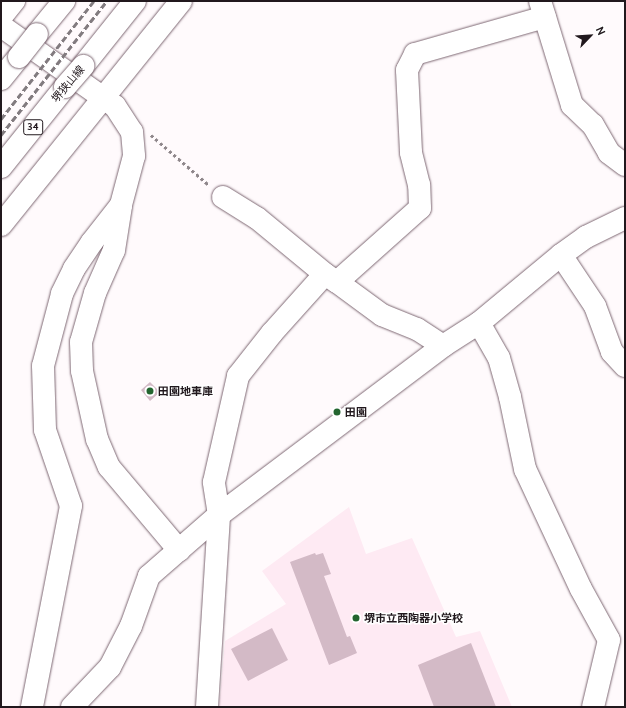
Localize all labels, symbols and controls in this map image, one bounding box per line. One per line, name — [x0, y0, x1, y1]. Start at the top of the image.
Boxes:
north arrow — [570, 16, 610, 56]
text: N — [593, 24, 609, 37]
street label: 堺狭山線 — [49, 63, 87, 105]
road number: 34 — [23, 119, 43, 135]
place label: 田園地車庫 — [158, 384, 213, 398]
marker: 田園地車庫 — [145, 386, 155, 396]
place label: 田園 — [345, 405, 367, 419]
marker: 田園 — [332, 407, 342, 417]
place label: 堺市立西陶器小学校 — [364, 611, 463, 625]
marker: 堺市立西陶器小学校 — [351, 613, 361, 623]

